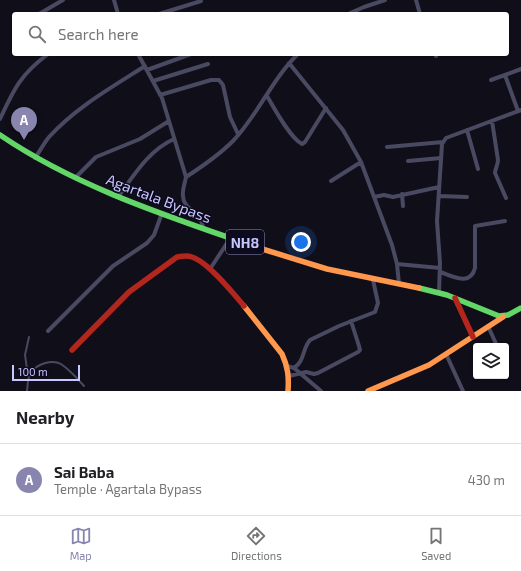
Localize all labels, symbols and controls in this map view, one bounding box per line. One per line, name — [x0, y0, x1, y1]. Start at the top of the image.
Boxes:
search box — [12, 12, 509, 56]
icon: search — [26, 23, 48, 45]
text: Search here — [58, 25, 139, 43]
pin: A — [11, 107, 37, 140]
street label: Agartala Bypass — [104, 170, 214, 226]
road number: NH8 — [226, 230, 264, 254]
your location — [291, 232, 311, 252]
map controls — [473, 343, 509, 379]
button: layers — [473, 343, 509, 379]
scale bar — [12, 363, 80, 382]
text: 100 m — [18, 365, 48, 378]
text: Nearby — [16, 407, 74, 427]
text: Sai Baba — [54, 463, 114, 481]
text: A — [25, 472, 33, 488]
text: 430 m — [468, 472, 505, 488]
text: Temple · Agartala Bypass — [54, 481, 202, 497]
tab: Map — [70, 525, 92, 562]
tab: Directions — [231, 525, 282, 562]
tab: Saved — [421, 525, 451, 562]

